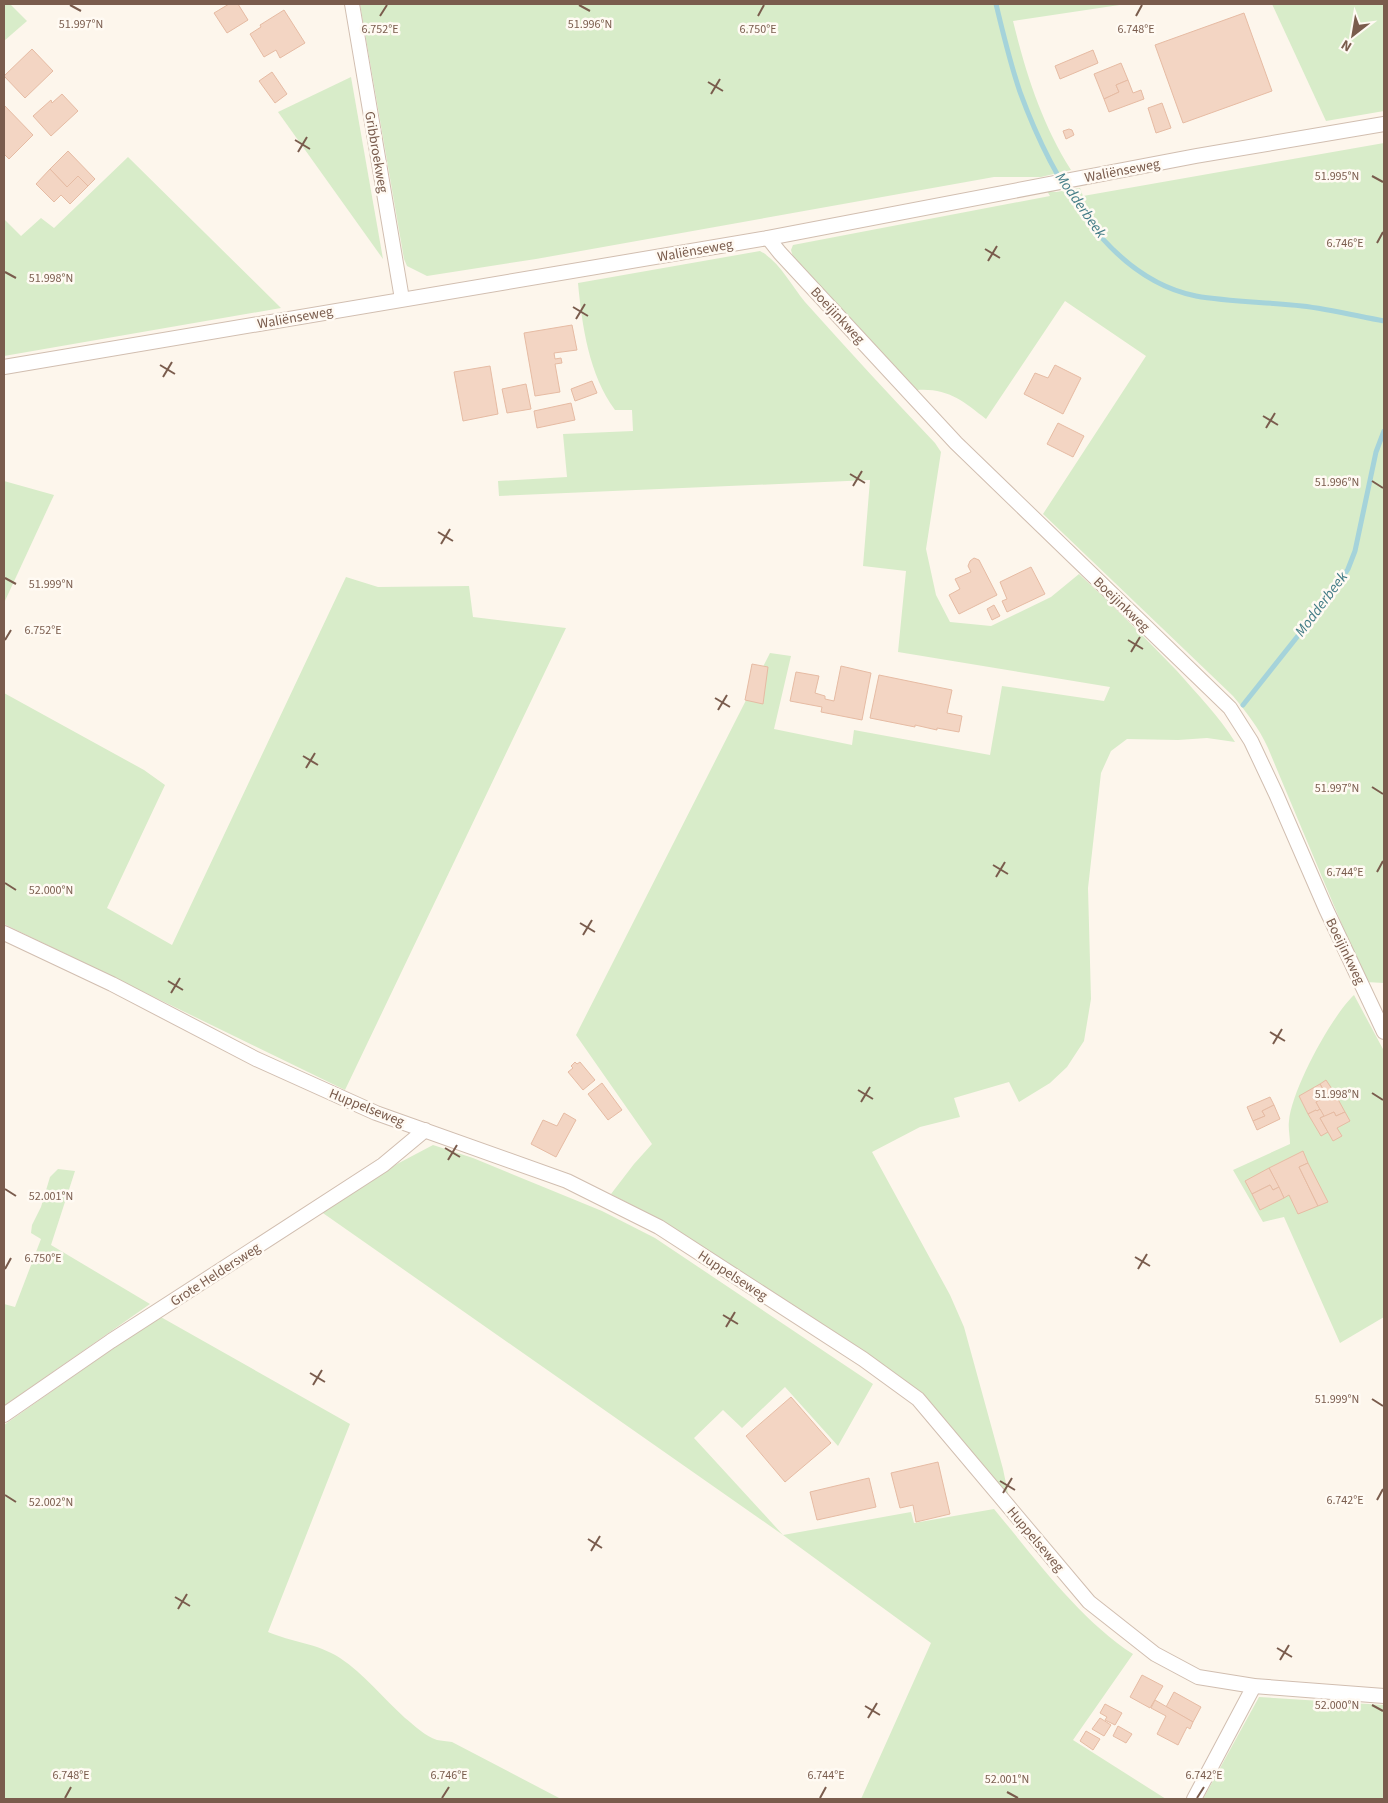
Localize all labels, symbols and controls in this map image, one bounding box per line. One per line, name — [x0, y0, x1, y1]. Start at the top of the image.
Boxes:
north arrow — [1328, 10, 1378, 60]
text: 51.997°N — [59, 16, 103, 33]
text: 51.996°N — [568, 16, 612, 33]
text: 6.752°E — [361, 21, 399, 38]
text: 6.750°E — [739, 21, 777, 38]
text: 6.748°E — [1117, 21, 1155, 38]
text: N — [1338, 34, 1356, 56]
street label: Gribbroekweg — [359, 110, 393, 195]
street label: Waliënseweg — [1083, 154, 1162, 188]
water label: Modderbeek — [1050, 168, 1112, 243]
text: 51.995°N — [1315, 168, 1359, 185]
street label: Waliënseweg — [656, 235, 734, 267]
text: 6.746°E — [1326, 235, 1364, 252]
text: 51.998°N — [29, 270, 73, 287]
street label: Boeijinkweg — [806, 283, 869, 349]
street label: Waliënseweg — [256, 302, 334, 334]
text: 51.996°N — [1315, 474, 1359, 491]
water label: Modderbeek — [1290, 567, 1353, 641]
street label: Boeijinkweg — [1089, 573, 1154, 637]
text: 51.999°N — [29, 576, 73, 593]
text: 6.752°E — [24, 622, 62, 639]
text: 51.997°N — [1315, 780, 1359, 797]
text: 6.744°E — [1326, 864, 1364, 881]
text: 52.000°N — [29, 882, 73, 899]
street label: Boeijinkweg — [1320, 915, 1370, 988]
street label: Huppelseweg — [326, 1084, 407, 1132]
text: 51.998°N — [1315, 1086, 1359, 1103]
text: 52.001°N — [29, 1188, 73, 1205]
street label: Grote Heldersweg — [167, 1238, 265, 1312]
street label: Huppelseweg — [694, 1246, 771, 1306]
text: 6.750°E — [24, 1250, 62, 1267]
text: 51.999°N — [1315, 1391, 1359, 1408]
text: 6.742°E — [1326, 1492, 1364, 1509]
text: 52.002°N — [29, 1494, 73, 1511]
street label: Huppelseweg — [1002, 1503, 1068, 1577]
text: 52.000°N — [1315, 1697, 1359, 1714]
text: 6.748°E — [52, 1767, 90, 1784]
text: 6.746°E — [430, 1767, 468, 1784]
text: 6.744°E — [807, 1767, 845, 1784]
text: 6.742°E — [1185, 1767, 1223, 1784]
text: 52.001°N — [985, 1771, 1029, 1788]

